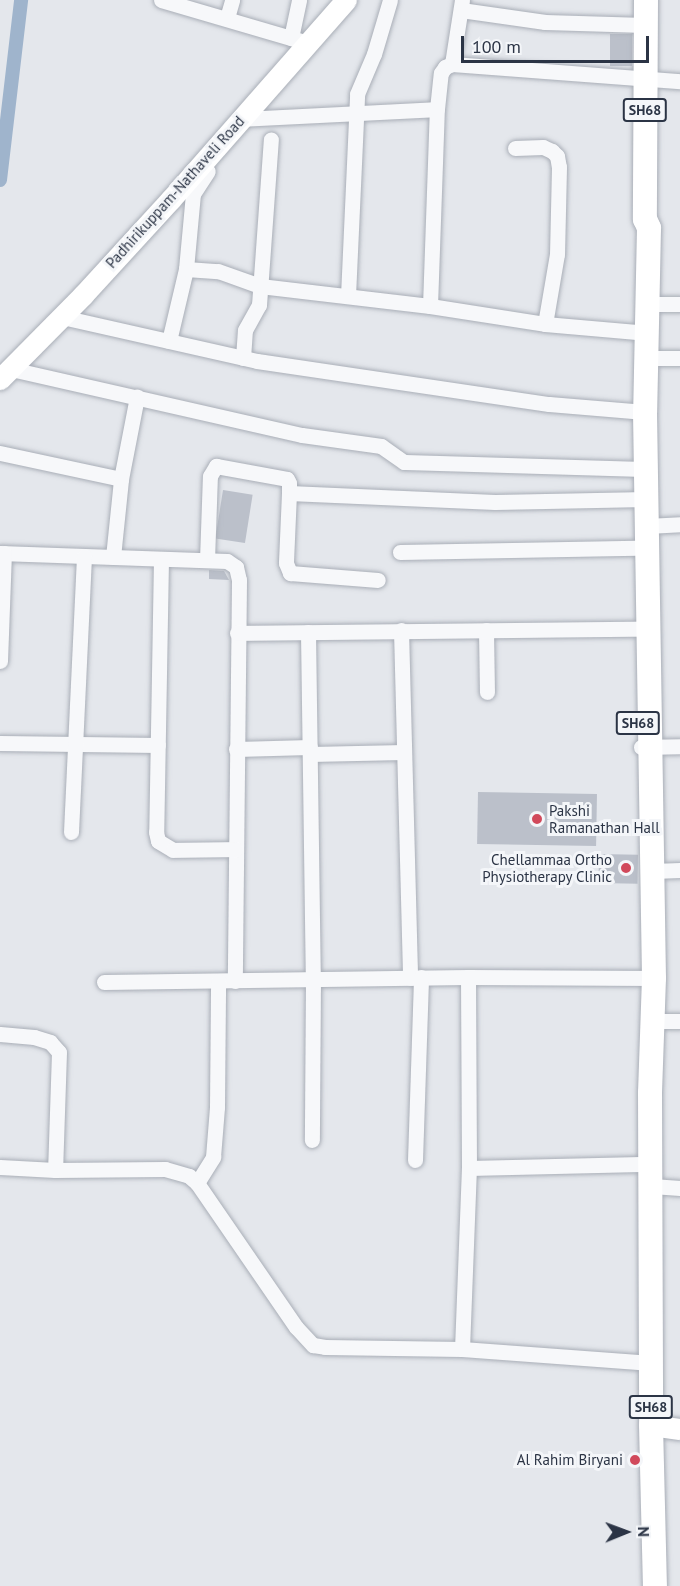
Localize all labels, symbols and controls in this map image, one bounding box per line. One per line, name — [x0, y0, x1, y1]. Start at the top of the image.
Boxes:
scale bar — [464, 24, 652, 62]
text: 100 m — [472, 35, 521, 58]
road number: SH68 — [622, 99, 668, 121]
street label: Padhirikuppam-Nathaveli Road — [102, 112, 248, 272]
road number: SH68 — [616, 712, 660, 734]
place label: Pakshi Ramanathan Hall — [549, 801, 660, 836]
marker: Pakshi Ramanathan Hall — [530, 812, 544, 826]
place label: Chellammaa Ortho Physiotherapy Clinic — [482, 850, 612, 885]
marker: Chellammaa Ortho Physiotherapy Clinic — [617, 859, 635, 877]
road number: SH68 — [628, 1396, 674, 1418]
place label: Al Rahim Biryani — [517, 1451, 623, 1469]
marker: Al Rahim Biryani — [628, 1453, 642, 1467]
north arrow — [596, 1502, 656, 1562]
text: N — [634, 1526, 654, 1537]

